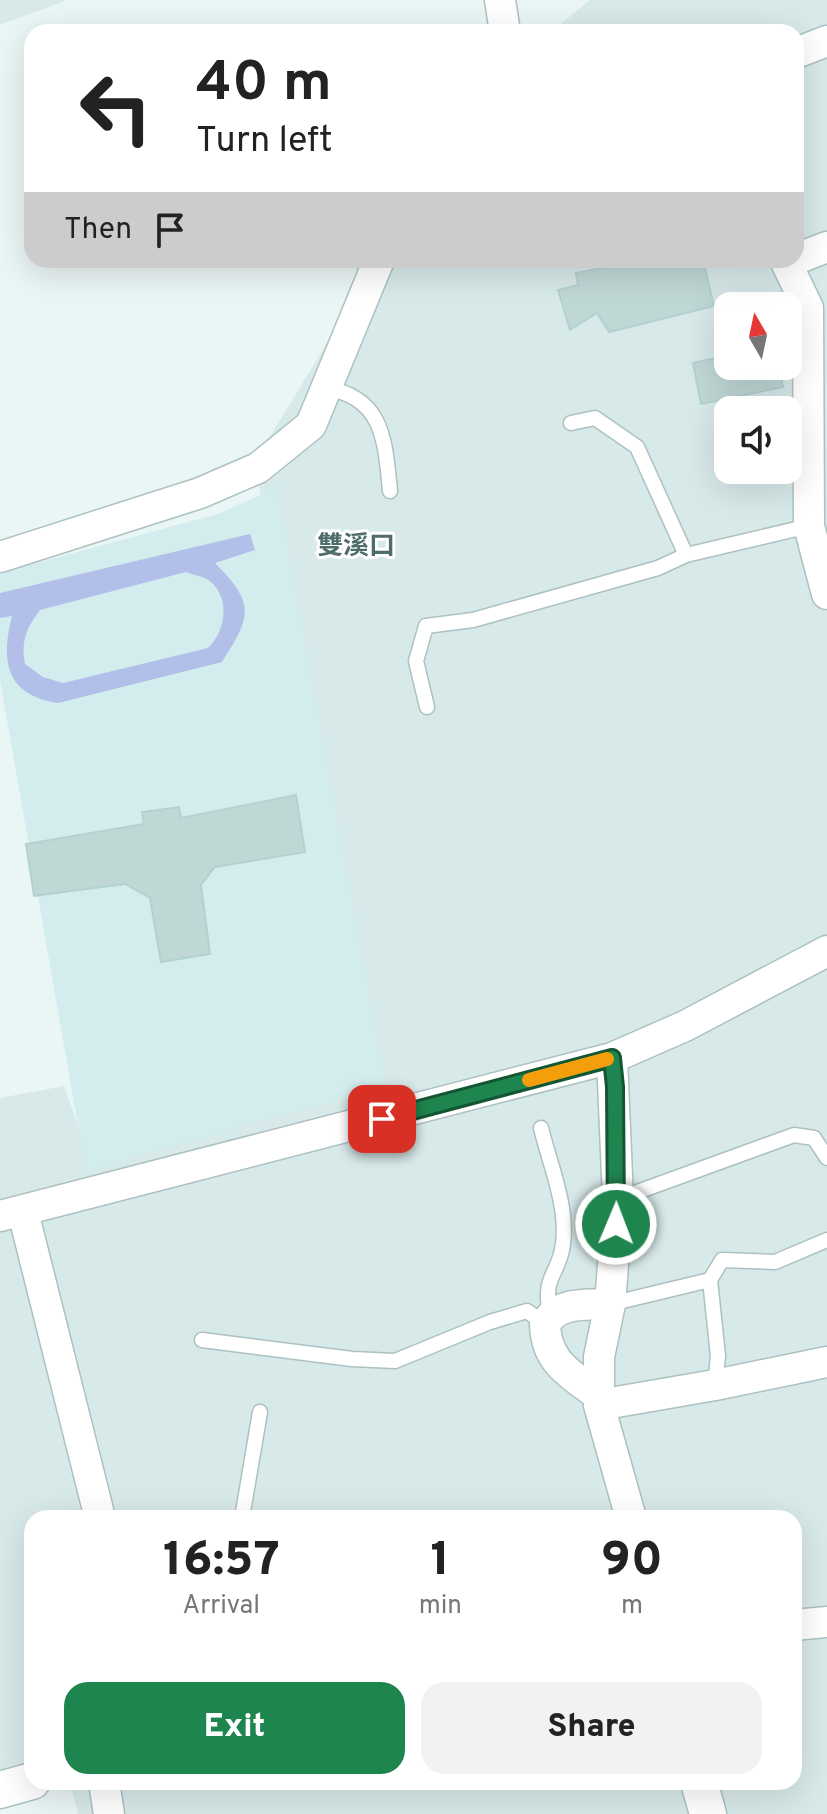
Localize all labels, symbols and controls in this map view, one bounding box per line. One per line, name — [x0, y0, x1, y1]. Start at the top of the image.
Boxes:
text: 40 m — [196, 50, 332, 120]
icon: left — [64, 56, 168, 160]
text: Turn left — [196, 119, 333, 165]
icon: arrive — [148, 208, 192, 252]
text: Then — [64, 212, 132, 249]
north arrow — [714, 292, 802, 380]
map controls — [714, 292, 802, 484]
button: sound — [714, 396, 802, 484]
district label: 雙溪口 — [317, 531, 395, 564]
pin — [348, 1085, 416, 1153]
icon: arrive — [360, 1097, 404, 1141]
position arrow — [574, 1182, 658, 1266]
text: 16:57 — [163, 1532, 280, 1592]
text: 1 — [431, 1532, 450, 1592]
text: 90 — [601, 1532, 663, 1592]
text: Arrival — [183, 1590, 260, 1623]
text: min — [419, 1590, 462, 1623]
text: m — [621, 1590, 643, 1623]
button: Exit — [64, 1682, 405, 1774]
button: Share — [421, 1682, 762, 1774]

